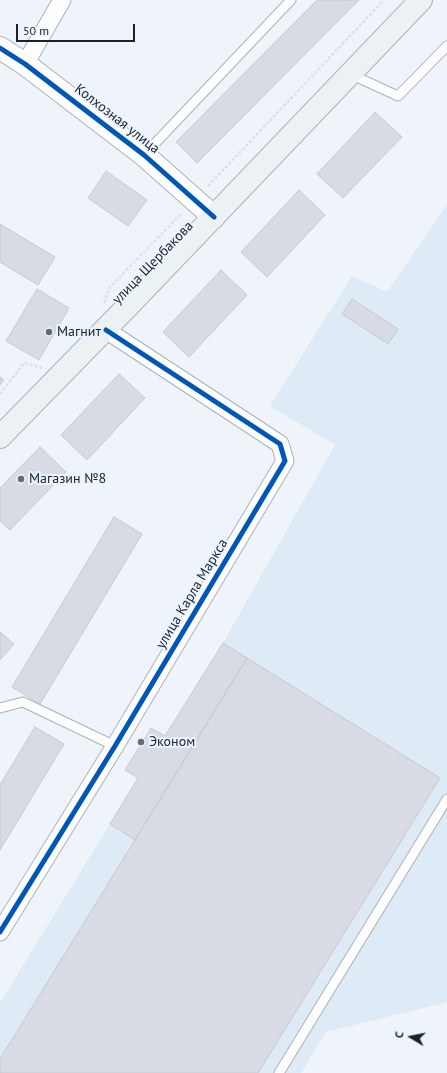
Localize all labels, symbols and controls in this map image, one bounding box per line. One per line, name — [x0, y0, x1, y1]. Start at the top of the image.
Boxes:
scale bar — [18, 16, 137, 42]
text: 50 m — [23, 23, 49, 38]
street label: Колхозная улица — [71, 81, 163, 157]
street label: улица Щербакова — [109, 218, 197, 308]
place label: Магнит — [57, 324, 101, 340]
marker: Магнит — [44, 327, 54, 337]
place label: Магазин №8 — [29, 471, 106, 487]
marker: Магазин №8 — [16, 474, 26, 484]
street label: улица Карла Маркса — [152, 536, 232, 652]
place label: Эконом — [149, 734, 195, 750]
marker: Эконом — [136, 737, 146, 747]
north arrow — [391, 1017, 431, 1057]
text: С — [392, 1031, 407, 1039]

